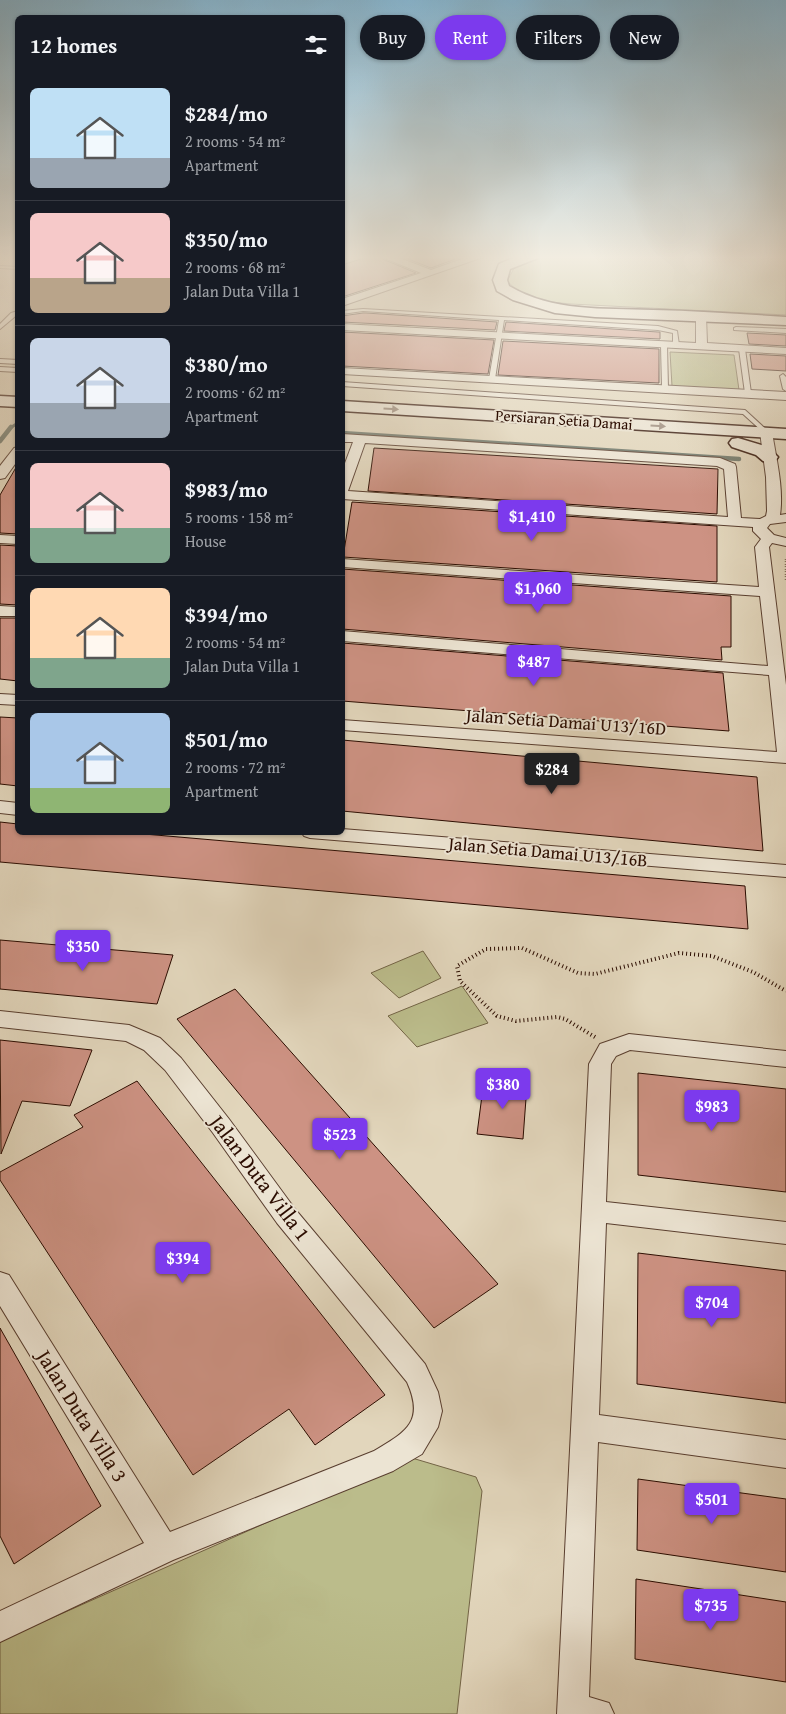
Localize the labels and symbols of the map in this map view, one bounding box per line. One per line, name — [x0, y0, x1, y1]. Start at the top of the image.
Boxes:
street label: Persiaran Setia Damai — [495, 404, 633, 435]
one-way arrow — [383, 405, 399, 413]
one-way arrow — [650, 422, 666, 430]
pin: $1,410 — [491, 500, 573, 542]
pin: $1,060 — [497, 572, 579, 614]
pin: $487 — [504, 644, 564, 687]
street label: Jalan Setia Damai U13/16D — [463, 701, 667, 742]
pin: $284 — [522, 752, 582, 795]
street label: Jalan Setia Damai U13/16B — [445, 829, 649, 874]
pin: $350 — [53, 930, 113, 972]
pin: $380 — [473, 1068, 533, 1110]
pin: $983 — [682, 1090, 742, 1132]
street label: Jalan Duta Villa 1 — [201, 1106, 318, 1247]
pin: $523 — [310, 1118, 370, 1160]
pin: $394 — [153, 1242, 213, 1284]
pin: $704 — [682, 1286, 742, 1328]
street label: Jalan Duta Villa 3 — [28, 1341, 136, 1488]
pin: $501 — [682, 1482, 742, 1525]
pin: $735 — [681, 1588, 741, 1631]

